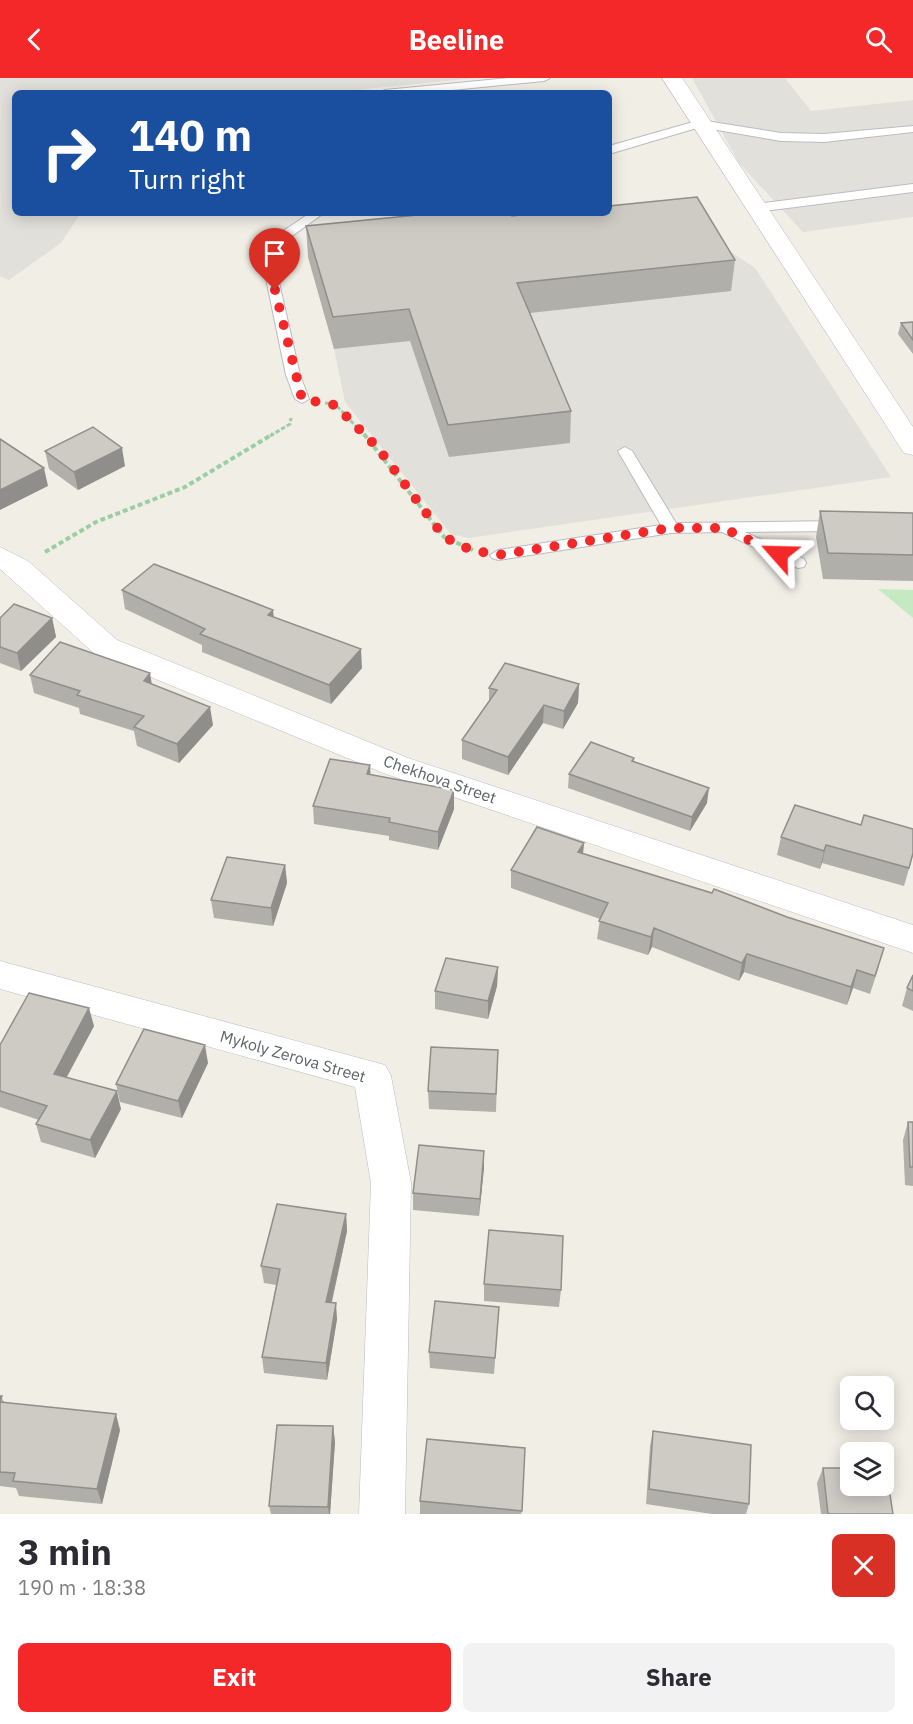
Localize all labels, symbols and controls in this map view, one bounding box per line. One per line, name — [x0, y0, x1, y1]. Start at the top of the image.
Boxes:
text: Beeline — [409, 22, 504, 57]
icon: back — [18, 23, 51, 56]
icon: search — [862, 23, 895, 56]
text: 140 m — [129, 108, 252, 163]
icon: right — [30, 114, 108, 192]
text: Turn right — [129, 161, 246, 196]
pin — [249, 228, 300, 290]
icon: arrive — [258, 237, 291, 270]
position arrow — [747, 522, 811, 586]
street label: Chekhova Street — [381, 750, 499, 808]
street label: Mykoly Zerova Street — [218, 1026, 368, 1086]
map controls — [840, 1376, 894, 1496]
button: search — [840, 1376, 894, 1430]
button: layers — [840, 1442, 894, 1496]
text: 3 min — [18, 1528, 112, 1575]
button: close — [832, 1534, 895, 1597]
text: 190 m · 18:38 — [18, 1574, 146, 1601]
button: Exit — [18, 1643, 451, 1712]
button: Share — [463, 1643, 895, 1712]

